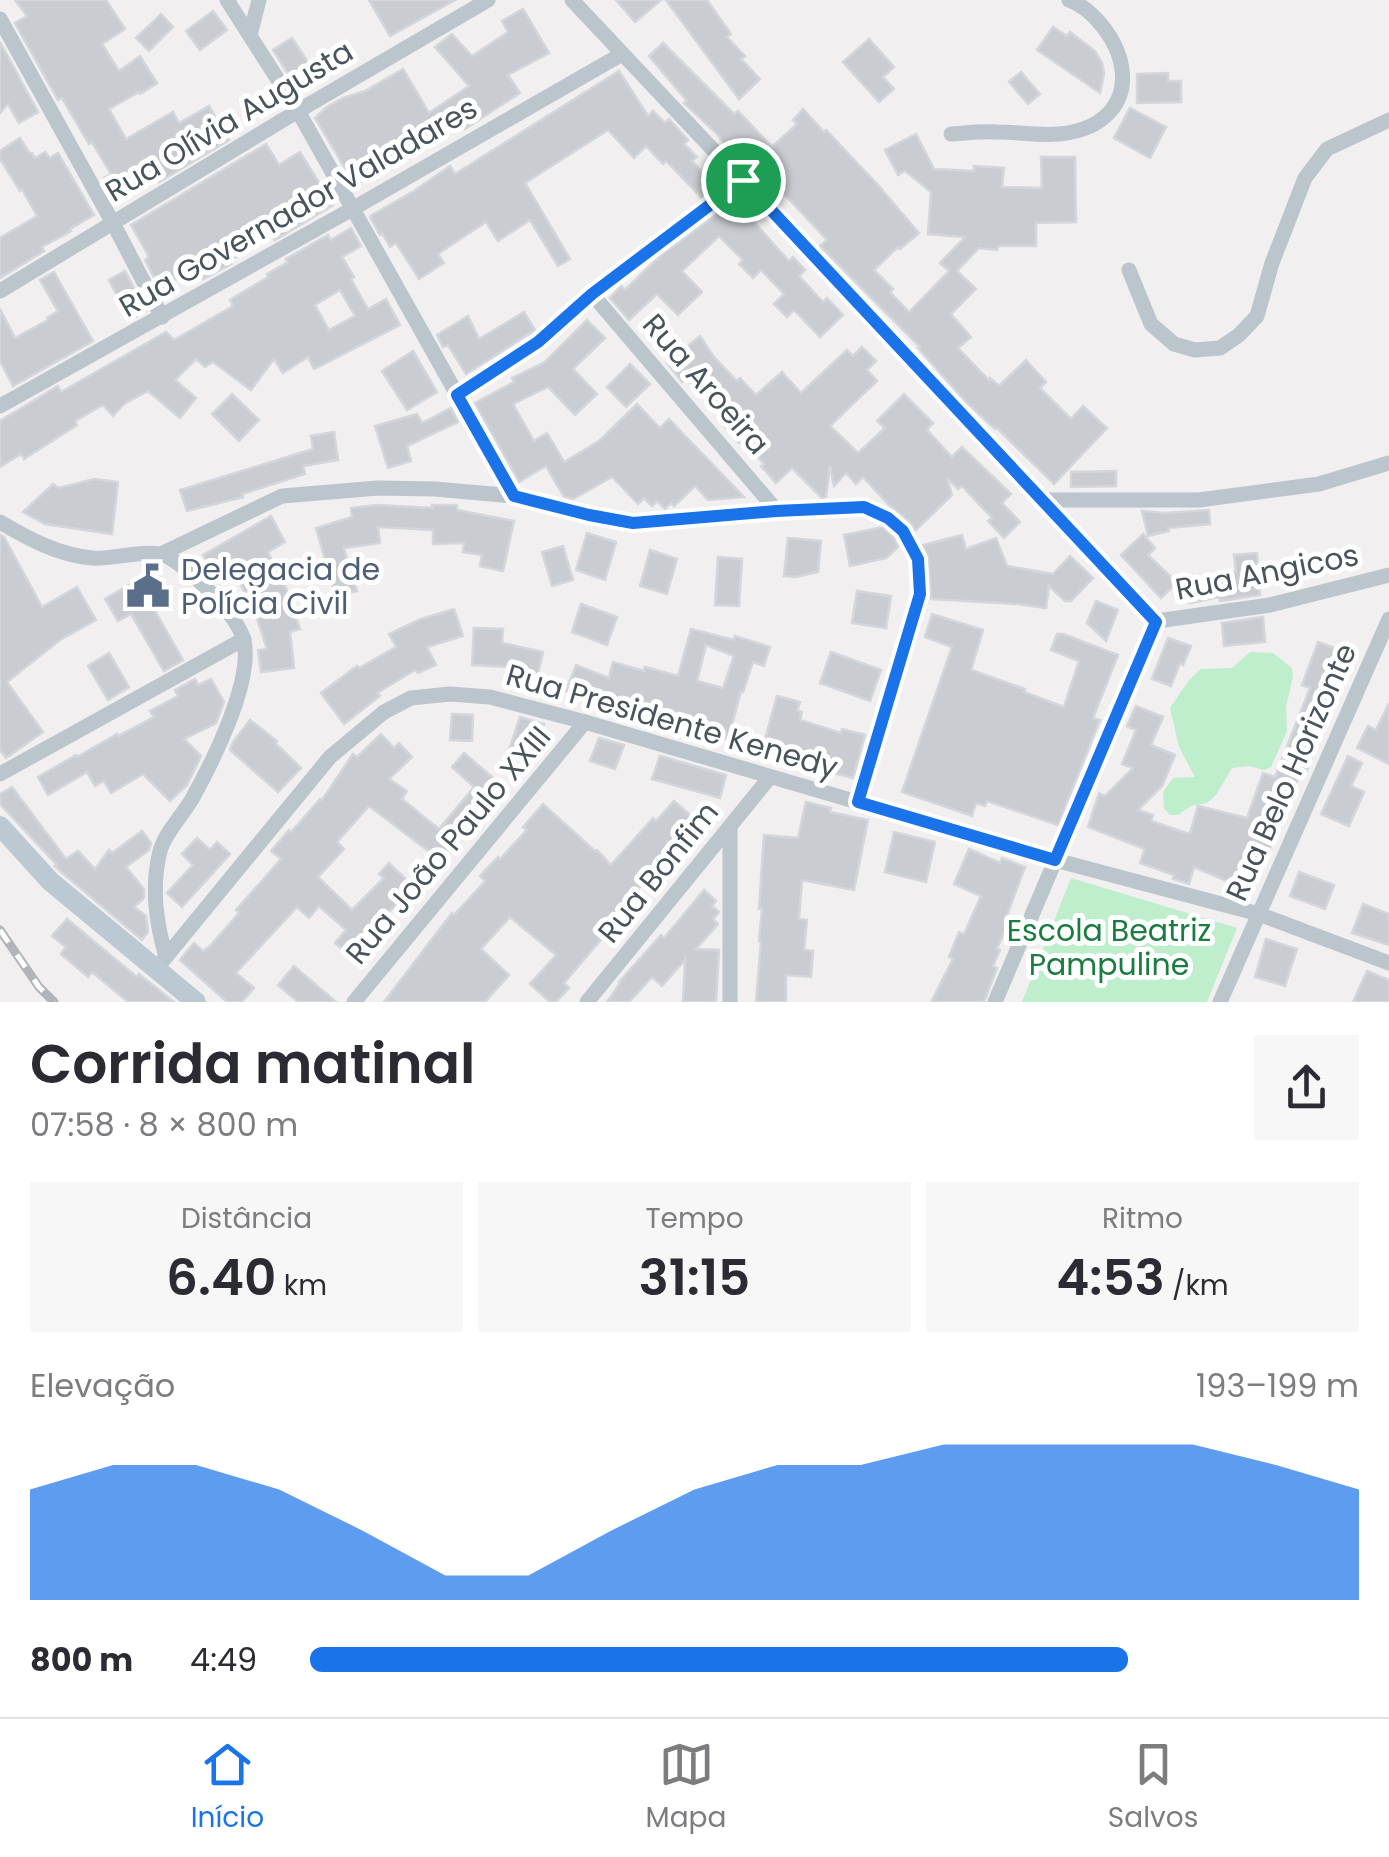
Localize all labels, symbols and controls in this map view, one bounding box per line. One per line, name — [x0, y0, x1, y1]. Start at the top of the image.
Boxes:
street label: Rua Olívia Augusta — [97, 30, 361, 212]
street label: Rua Governador Valadares — [111, 87, 485, 327]
pin — [701, 138, 786, 223]
icon: arrive — [716, 153, 771, 208]
street label: Rua Aroeira — [633, 304, 779, 464]
street label: Rua Angicos — [1172, 533, 1362, 611]
place label: Delegacia de Polícia Civil — [181, 548, 380, 625]
public building icon: Delegacia de Polícia Civil — [124, 562, 172, 610]
street label: Rua Belo Horizonte — [1215, 637, 1367, 907]
street label: Rua Presidente Kenedy — [501, 653, 843, 789]
street label: Rua João Paulo XXIII — [335, 717, 561, 973]
street label: Rua Bonfim — [588, 792, 728, 952]
park label: Escola Beatriz Pampuline — [1007, 909, 1211, 986]
text: Corrida matinal — [30, 1025, 475, 1102]
button: share — [1254, 1035, 1359, 1140]
text: 07:58 · 8 × 800 m — [30, 1102, 298, 1147]
text: Distância — [181, 1199, 312, 1238]
text: Tempo — [645, 1199, 744, 1238]
text: Ritmo — [1102, 1199, 1183, 1238]
text: 6.40 — [166, 1242, 276, 1313]
text: 31:15 — [639, 1242, 750, 1313]
text: 4:53 — [1056, 1242, 1165, 1313]
text: km — [276, 1266, 327, 1305]
text: /km — [1165, 1266, 1229, 1305]
text: Elevação — [30, 1363, 175, 1408]
text: 193–199 m — [1196, 1363, 1359, 1408]
text: 800 m — [30, 1637, 133, 1682]
text: 4:49 — [190, 1637, 257, 1682]
tab: Início — [191, 1737, 264, 1839]
tab: Mapa — [646, 1737, 726, 1839]
tab: Salvos — [1108, 1737, 1198, 1839]

